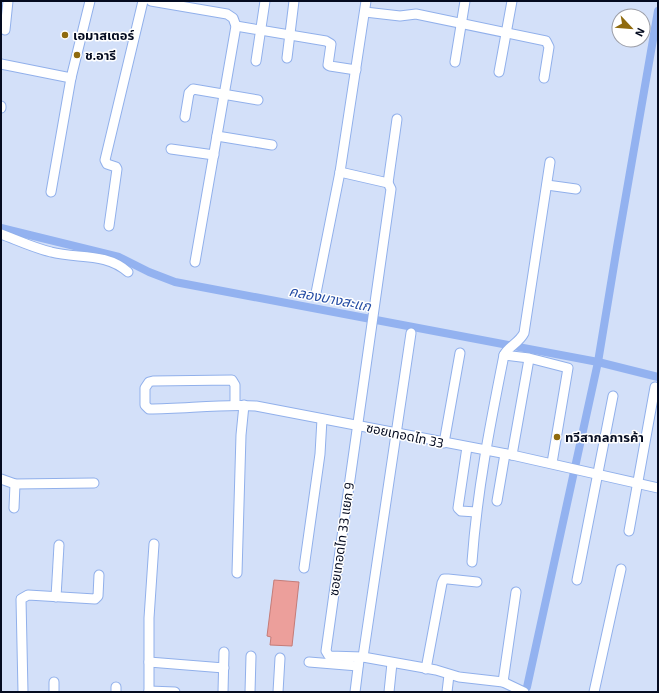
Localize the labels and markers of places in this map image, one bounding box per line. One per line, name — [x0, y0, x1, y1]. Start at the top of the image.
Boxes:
place label: เอมาสเตอร์ — [73, 27, 134, 43]
marker: เอมาสเตอร์ — [60, 30, 70, 40]
place label: ช.อารี — [85, 47, 116, 63]
marker: ช.อารี — [72, 50, 82, 60]
place label: ทวีสากลการค้า — [565, 429, 644, 445]
marker: ทวีสากลการค้า — [552, 432, 562, 442]

